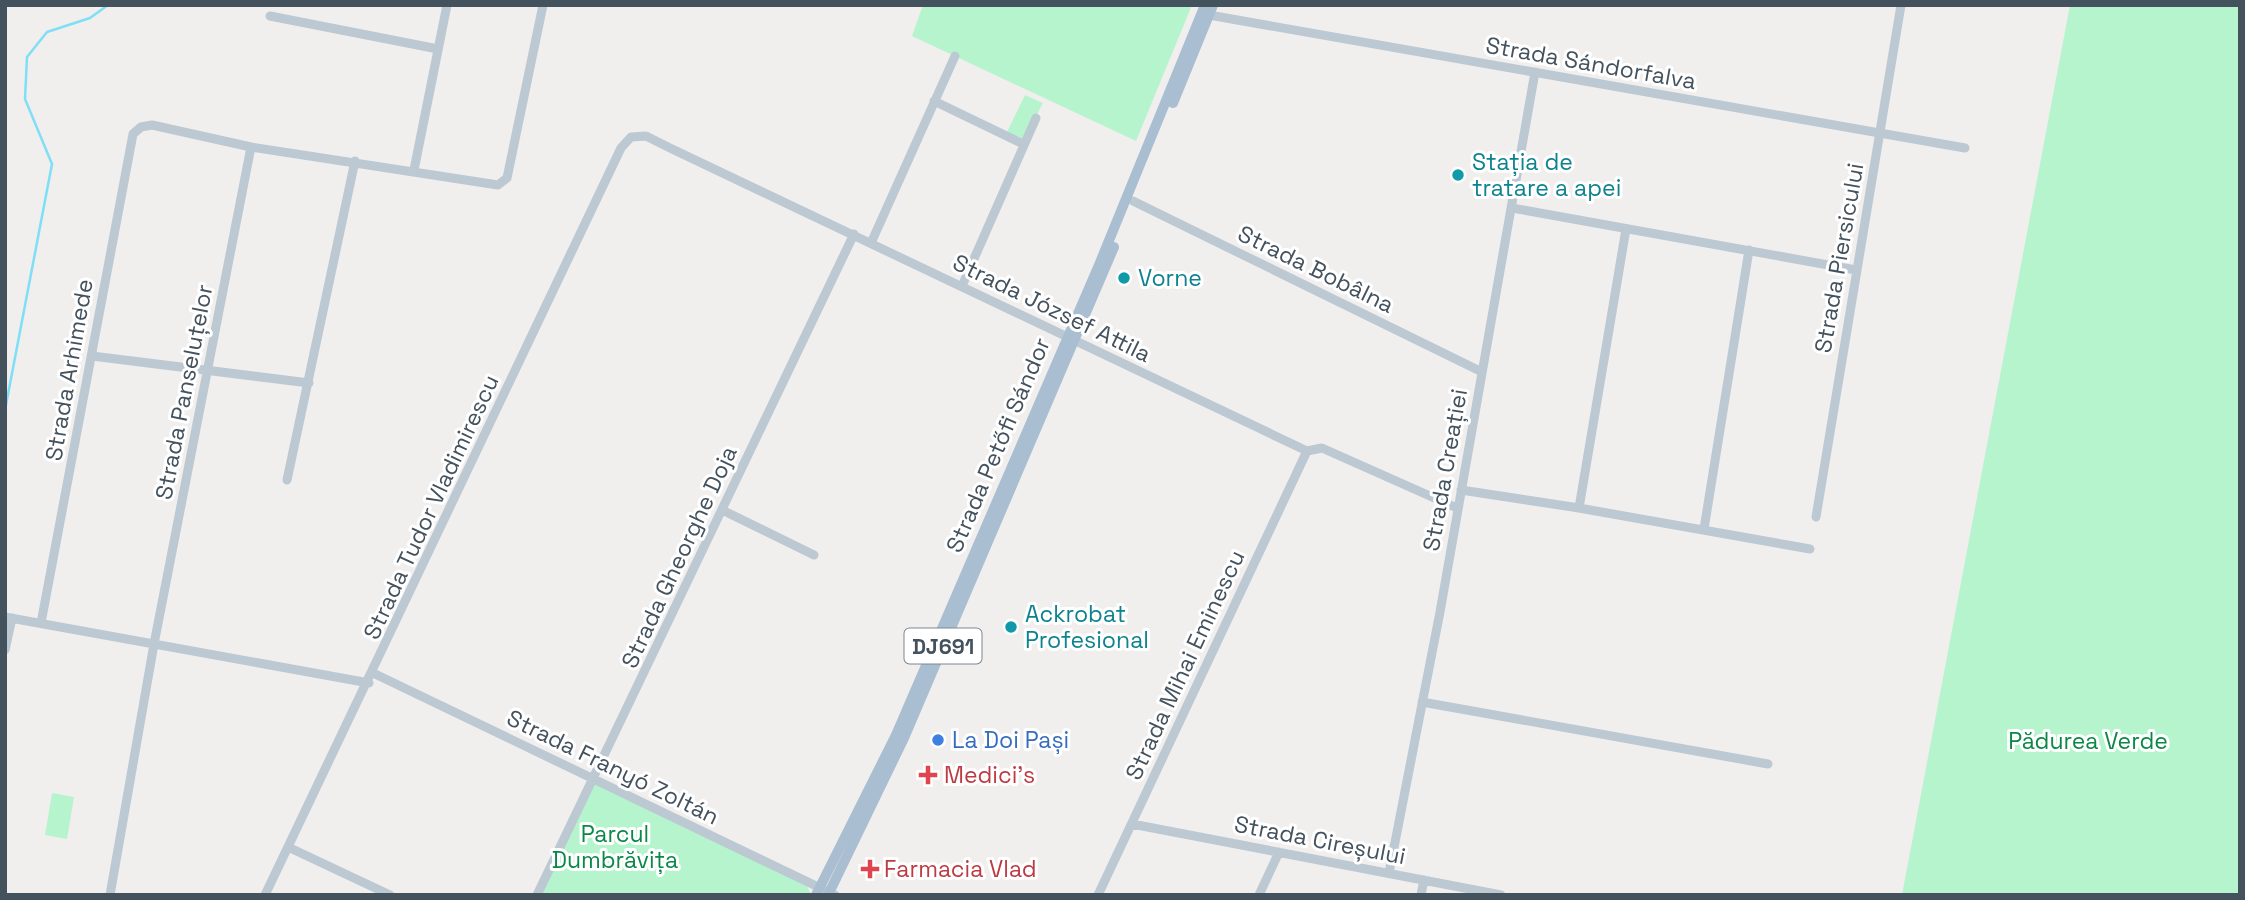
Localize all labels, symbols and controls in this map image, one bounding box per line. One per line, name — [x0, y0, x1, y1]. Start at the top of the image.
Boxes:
street label: Strada Sándorfalva — [1484, 30, 1698, 96]
place label: Stația de tratare a apei — [1472, 147, 1621, 203]
street label: Strada Piersicului — [1808, 161, 1870, 355]
marker: Stația de tratare a apei — [1450, 167, 1466, 183]
street label: Strada Bobâlna — [1233, 218, 1399, 320]
street label: Strada József Attila — [948, 247, 1156, 369]
place label: Vorne — [1138, 263, 1202, 293]
marker: Vorne — [1116, 270, 1132, 286]
street label: Strada Arhimede — [38, 277, 100, 463]
street label: Strada Panseluțelor — [148, 282, 220, 502]
street label: Strada Petőfi Sándor — [939, 333, 1057, 557]
street label: Strada Tudor Vladimirescu — [356, 370, 506, 644]
street label: Strada Creației — [1416, 386, 1474, 554]
street label: Strada Gheorghe Doja — [614, 441, 744, 673]
street label: Strada Mihai Eminescu — [1119, 545, 1251, 785]
place label: Ackrobat Profesional — [1025, 599, 1149, 655]
marker: Ackrobat Profesional — [1003, 619, 1019, 635]
road number: DJ691 — [904, 628, 982, 664]
street label: Strada Franyó Zoltán — [502, 703, 724, 831]
place label: La Doi Pași — [952, 725, 1069, 755]
park label: Pădurea Verde — [2008, 726, 2168, 756]
marker: La Doi Pași — [930, 732, 946, 748]
place label: Medici's — [944, 760, 1035, 790]
marker: Medici's — [918, 765, 938, 785]
street label: Strada Cireșului — [1232, 809, 1408, 871]
park label: Parcul Dumbrăvița — [552, 819, 678, 875]
place label: Farmacia Vlad — [884, 854, 1037, 884]
marker: Farmacia Vlad — [862, 861, 878, 877]

